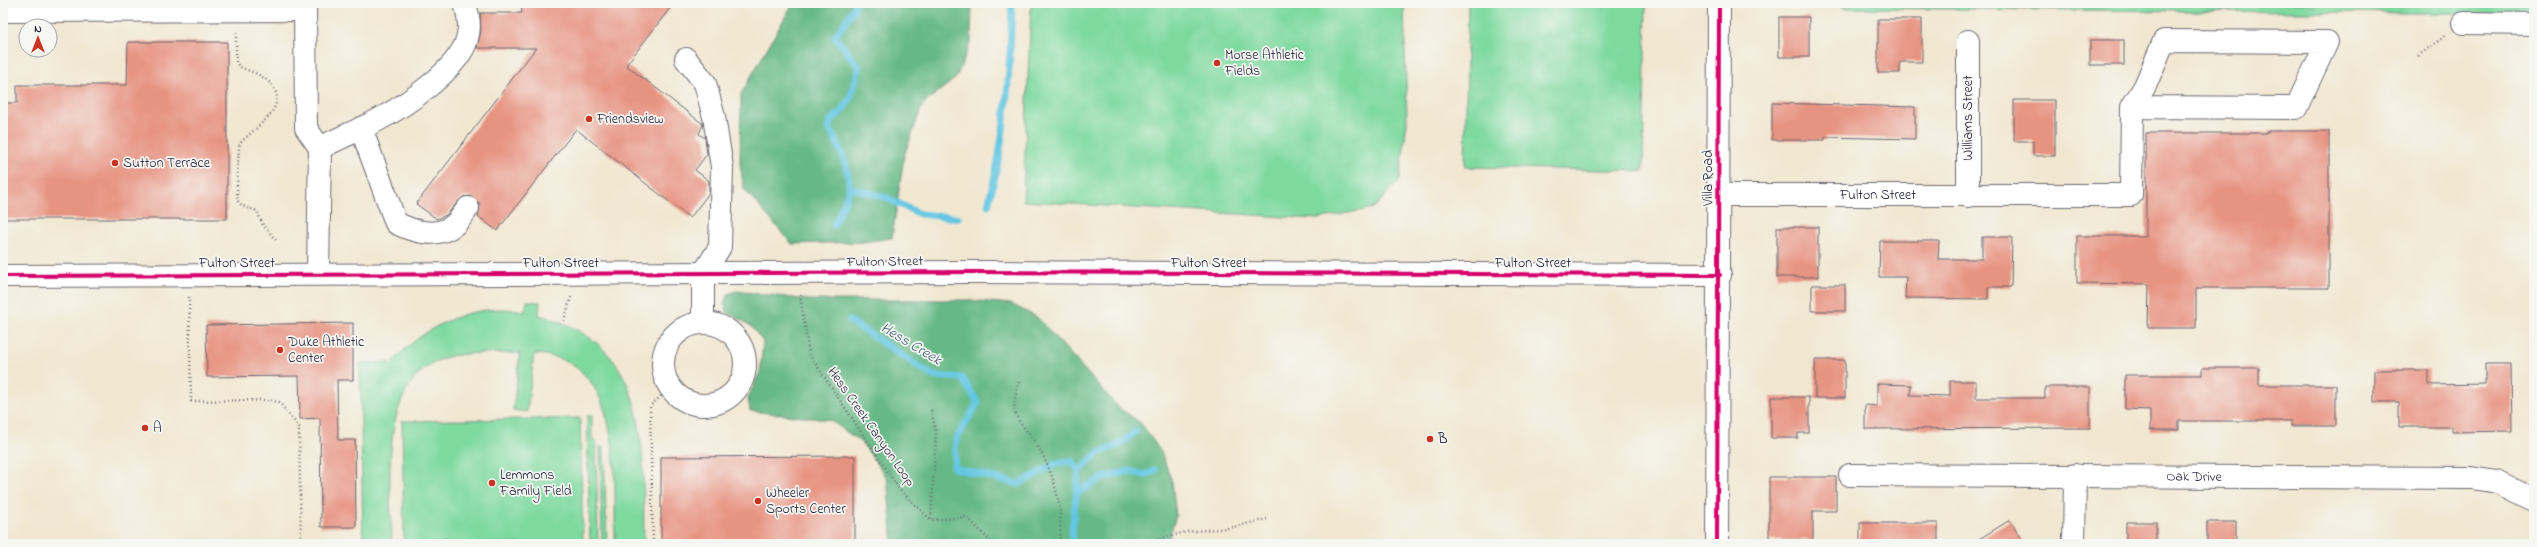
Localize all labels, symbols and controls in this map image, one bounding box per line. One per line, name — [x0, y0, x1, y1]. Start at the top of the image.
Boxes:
north arrow — [18, 18, 58, 58]
text: N — [34, 21, 42, 37]
place label: Morse Athletic Fields — [1224, 45, 1305, 82]
marker: Morse Athletic Fields — [1212, 58, 1222, 68]
street label: Williams Street — [1958, 75, 1979, 161]
place label: Friendsview — [596, 109, 663, 130]
marker: Friendsview — [584, 114, 594, 124]
street label: Villa Road — [1698, 150, 1719, 207]
place label: Sutton Terrace — [123, 153, 211, 174]
marker: Sutton Terrace — [110, 158, 120, 168]
street label: Fulton Street — [1839, 185, 1916, 206]
street label: Fulton Street — [846, 251, 924, 273]
street label: Fulton Street — [198, 253, 275, 274]
street label: Fulton Street — [522, 253, 599, 274]
street label: Fulton Street — [1170, 253, 1247, 274]
street label: Fulton Street — [1494, 253, 1571, 274]
water label: Hess Creek — [876, 317, 947, 372]
place label: Duke Athletic Center — [287, 332, 365, 369]
marker: Duke Athletic Center — [275, 345, 285, 355]
street label: Hess Creek Canyon Loop — [821, 363, 920, 492]
place label: A — [153, 418, 162, 439]
marker: A — [140, 423, 150, 433]
place label: B — [1437, 429, 1447, 450]
marker: B — [1425, 434, 1435, 444]
place label: Lemmons Family Field — [499, 465, 572, 503]
street label: Oak Drive — [2166, 466, 2223, 487]
marker: Lemmons Family Field — [487, 478, 497, 488]
place label: Wheeler Sports Center — [766, 483, 846, 520]
marker: Wheeler Sports Center — [753, 496, 763, 506]

